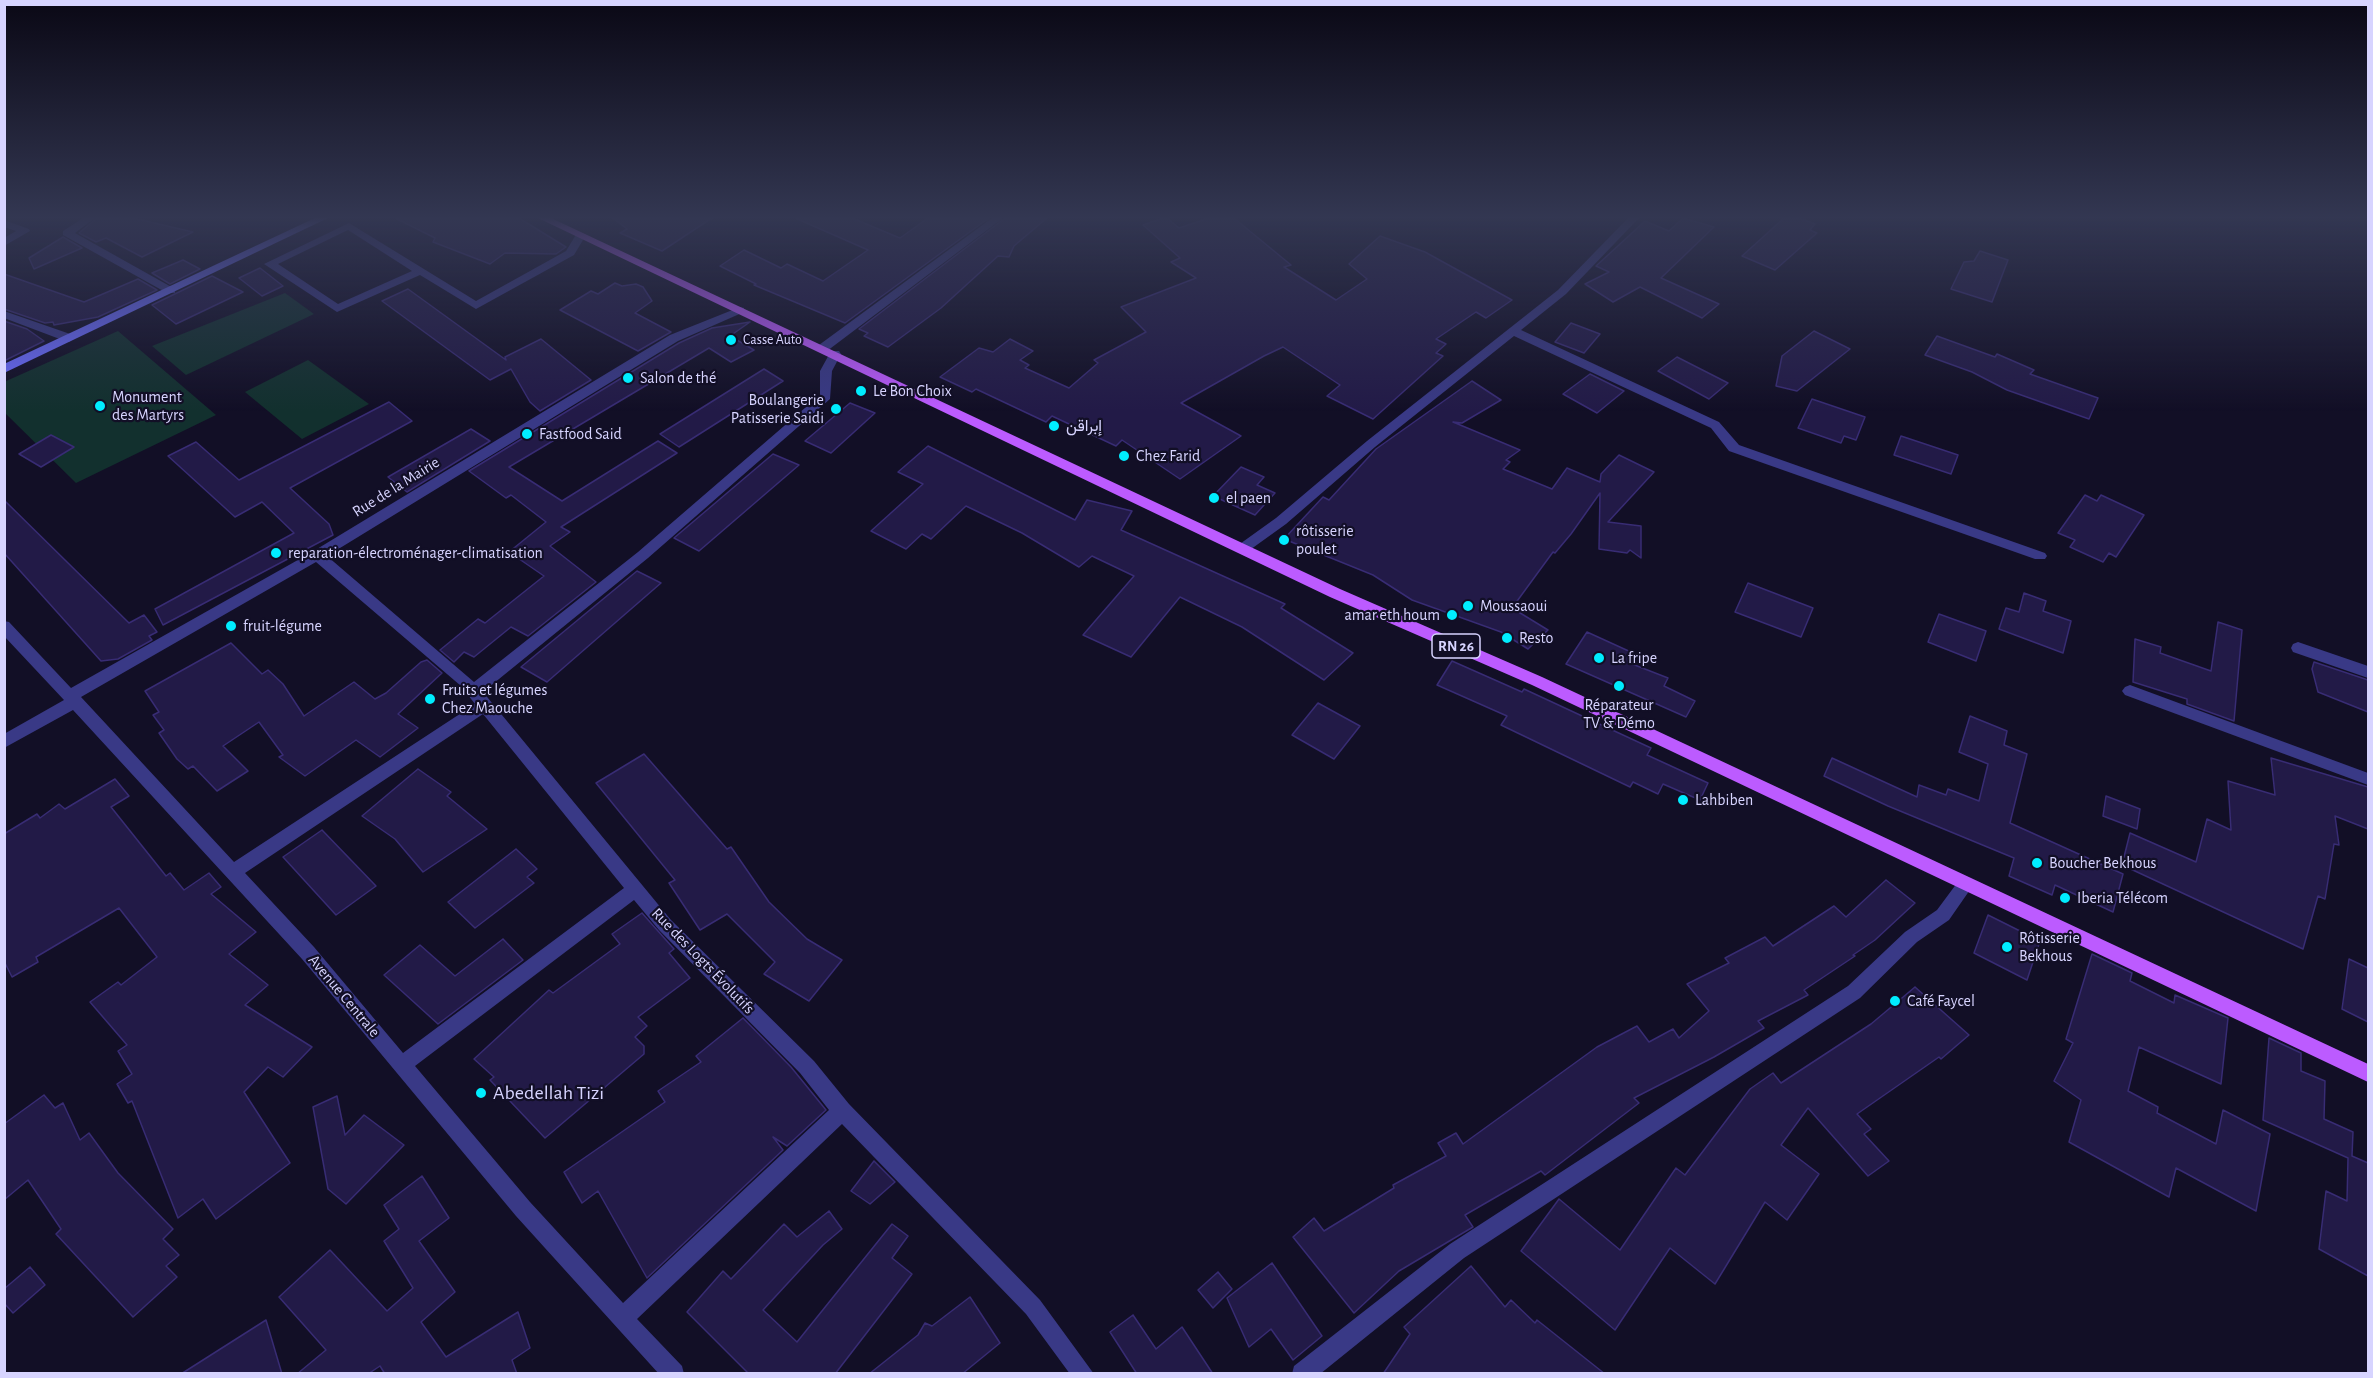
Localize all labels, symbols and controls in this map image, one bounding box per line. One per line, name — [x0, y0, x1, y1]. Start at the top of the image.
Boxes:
place label: Casse Auto — [743, 332, 802, 348]
marker: Casse Auto — [724, 333, 738, 347]
place label: Salon de thé — [640, 368, 716, 388]
marker: Salon de thé — [621, 371, 635, 385]
place label: Le Bon Choix — [873, 381, 952, 401]
marker: Le Bon Choix — [854, 384, 868, 398]
place label: Monument des Martyrs — [112, 387, 184, 425]
place label: Boulangerie Patisserie Saidi — [731, 390, 824, 428]
marker: Monument des Martyrs — [93, 399, 107, 413]
marker: Boulangerie Patisserie Saidi — [829, 402, 843, 416]
place label: إبراقن — [1066, 416, 1102, 436]
marker: إبراقن — [1047, 419, 1061, 433]
place label: Fastfood Said — [539, 424, 622, 444]
marker: Fastfood Said — [520, 427, 534, 441]
place label: Chez Farid — [1136, 446, 1200, 466]
marker: Chez Farid — [1117, 449, 1131, 463]
street label: Rue de la Mairie — [349, 453, 443, 521]
place label: el paen — [1226, 488, 1271, 508]
marker: el paen — [1207, 491, 1221, 505]
place label: rôtisserie poulet — [1296, 521, 1354, 559]
marker: rôtisserie poulet — [1277, 533, 1291, 547]
place label: reparation-électroménager-climatisation — [288, 543, 543, 563]
marker: reparation-électroménager-climatisation — [269, 546, 283, 560]
place label: Moussaoui — [1480, 596, 1547, 616]
marker: Moussaoui — [1461, 599, 1475, 613]
place label: amar eth houm — [1345, 605, 1440, 625]
marker: amar eth houm — [1445, 608, 1459, 622]
place label: fruit-légume — [243, 616, 322, 636]
marker: fruit-légume — [224, 619, 238, 633]
place label: Resto — [1519, 628, 1553, 648]
marker: Resto — [1500, 631, 1514, 645]
road number: RN 26 — [1432, 634, 1480, 658]
place label: La fripe — [1611, 648, 1657, 668]
marker: La fripe — [1592, 651, 1606, 665]
marker: Réparateur TV & Démo — [1612, 679, 1626, 693]
place label: Fruits et légumes Chez Maouche — [442, 680, 547, 718]
marker: Fruits et légumes Chez Maouche — [423, 692, 437, 706]
place label: Réparateur TV & Démo — [1583, 695, 1655, 733]
place label: Lahbiben — [1695, 790, 1753, 810]
marker: Lahbiben — [1676, 793, 1690, 807]
place label: Boucher Bekhous — [2049, 853, 2156, 873]
marker: Boucher Bekhous — [2030, 856, 2044, 870]
place label: Iberia Télécom — [2077, 888, 2168, 908]
marker: Iberia Télécom — [2058, 891, 2072, 905]
street label: Rue des Logts Évolutifs — [647, 904, 759, 1018]
place label: Rôtisserie Bekhous — [2019, 928, 2080, 966]
marker: Rôtisserie Bekhous — [2000, 940, 2014, 954]
street label: Avenue Centrale — [304, 951, 384, 1041]
place label: Café Faycel — [1907, 991, 1975, 1011]
marker: Café Faycel — [1888, 994, 1902, 1008]
place label: Abedellah Tizi — [493, 1081, 604, 1105]
marker: Abedellah Tizi — [474, 1086, 488, 1100]

